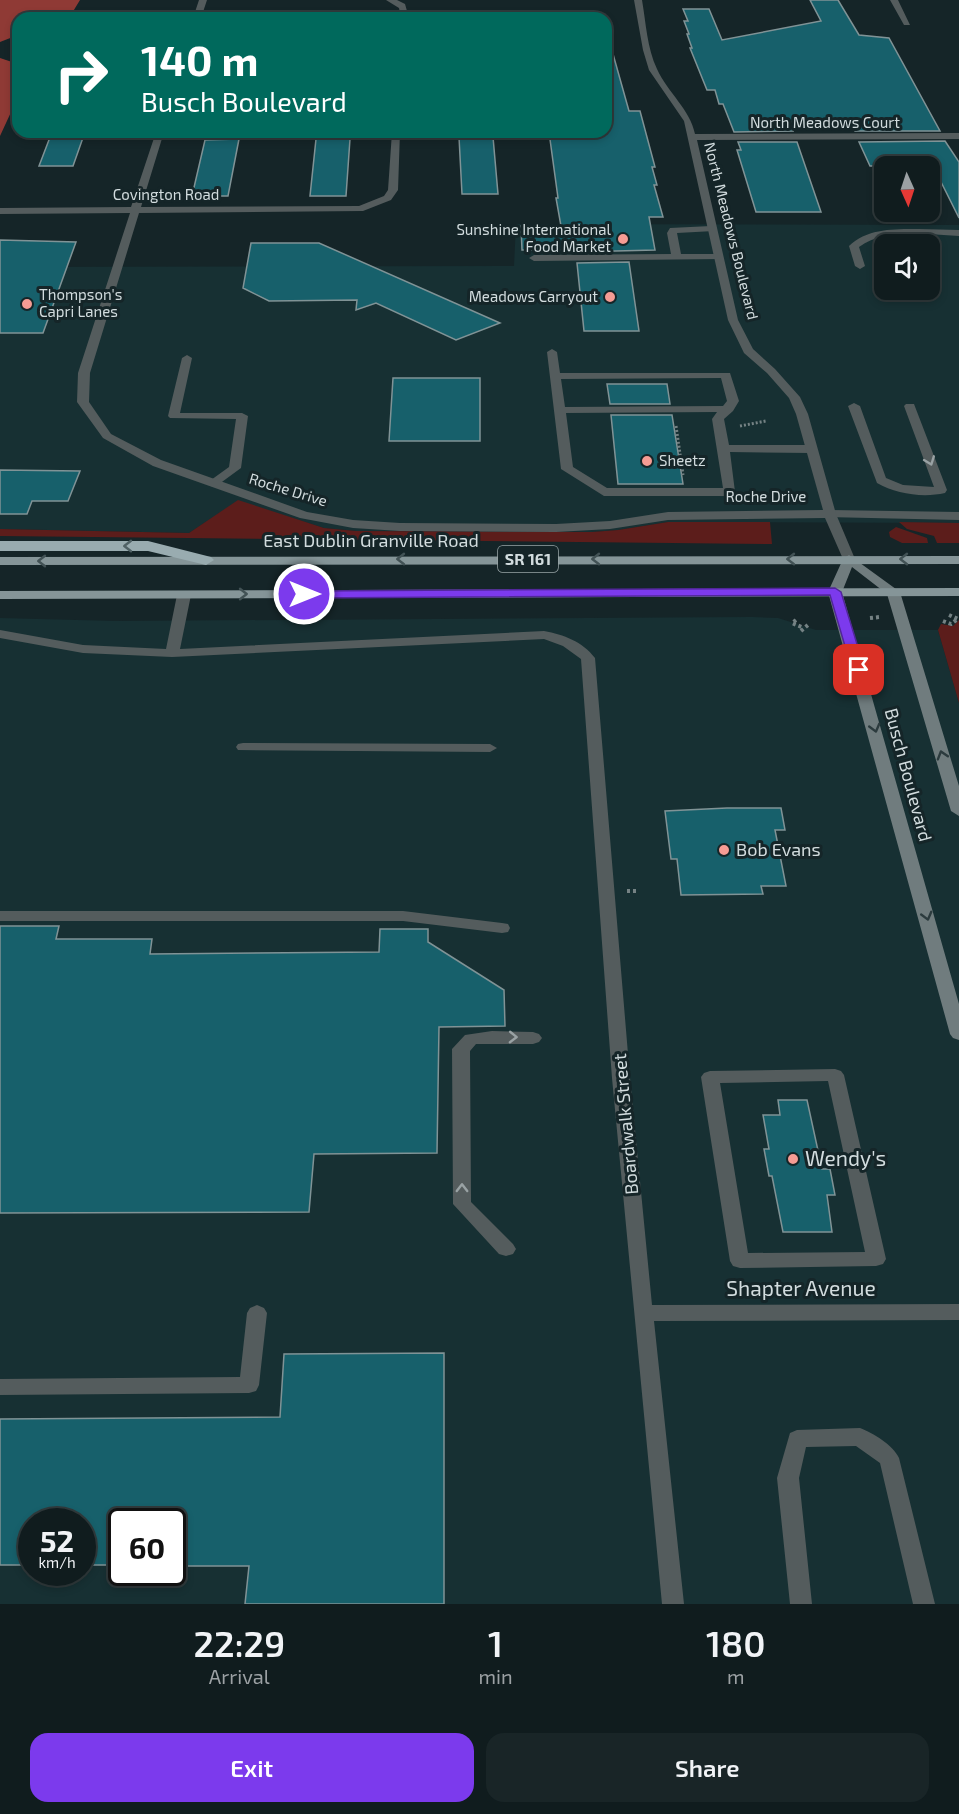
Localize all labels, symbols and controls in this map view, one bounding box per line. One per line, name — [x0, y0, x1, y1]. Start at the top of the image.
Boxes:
text: 140 m — [141, 34, 258, 84]
icon: right — [42, 36, 120, 114]
text: Busch Boulevard — [141, 85, 347, 117]
street label: North Meadows Court — [750, 113, 900, 131]
street label: North Meadows Boulevard — [701, 140, 763, 321]
north arrow — [874, 156, 940, 222]
map controls — [874, 156, 940, 300]
street label: Covington Road — [113, 185, 219, 203]
place label: Sunshine International Food Market — [456, 220, 612, 255]
marker: Sunshine International Food Market — [616, 232, 630, 246]
button: sound — [874, 234, 940, 300]
place label: Thompson's Capri Lanes — [39, 285, 122, 320]
place label: Meadows Carryout — [469, 287, 598, 305]
marker: Meadows Carryout — [603, 290, 617, 304]
marker: Thompson's Capri Lanes — [20, 297, 34, 311]
place label: Sheetz — [659, 451, 706, 469]
marker: Sheetz — [640, 454, 654, 468]
one-way arrow — [923, 454, 935, 465]
street label: Roche Drive — [247, 469, 330, 509]
street label: Roche Drive — [726, 487, 806, 505]
street label: East Dublin Granville Road — [263, 529, 479, 551]
one-way arrow — [123, 540, 132, 552]
road number: SR 161 — [498, 546, 558, 572]
one-way arrow — [396, 553, 405, 565]
one-way arrow — [591, 553, 600, 565]
one-way arrow — [786, 553, 795, 565]
one-way arrow — [900, 553, 909, 565]
one-way arrow — [38, 555, 47, 567]
position arrow — [272, 562, 336, 626]
one-way arrow — [238, 588, 247, 601]
pin — [833, 644, 884, 695]
icon: arrive — [842, 653, 875, 686]
street label: Busch Boulevard — [881, 706, 937, 844]
one-way arrow — [868, 723, 880, 733]
one-way arrow — [937, 750, 949, 761]
place label: Bob Evans — [736, 838, 821, 860]
marker: Bob Evans — [717, 843, 731, 857]
one-way arrow — [919, 911, 932, 921]
one-way arrow — [509, 1031, 518, 1044]
street label: Boardwalk Street — [608, 1052, 642, 1196]
place label: Wendy's — [805, 1145, 886, 1170]
marker: Wendy's — [786, 1152, 800, 1166]
one-way arrow — [456, 1183, 468, 1192]
street label: Shapter Avenue — [726, 1275, 876, 1300]
speed limit sign: 60 — [108, 1508, 186, 1586]
text: 52 — [40, 1522, 74, 1558]
text: km/h — [38, 1553, 76, 1571]
text: 22:29 — [193, 1621, 285, 1664]
text: 1 — [488, 1621, 503, 1664]
text: 180 — [706, 1621, 766, 1664]
text: Arrival — [209, 1664, 270, 1688]
text: min — [479, 1664, 513, 1688]
text: m — [727, 1664, 745, 1688]
button: Exit — [30, 1733, 474, 1802]
button: Share — [486, 1733, 929, 1802]

